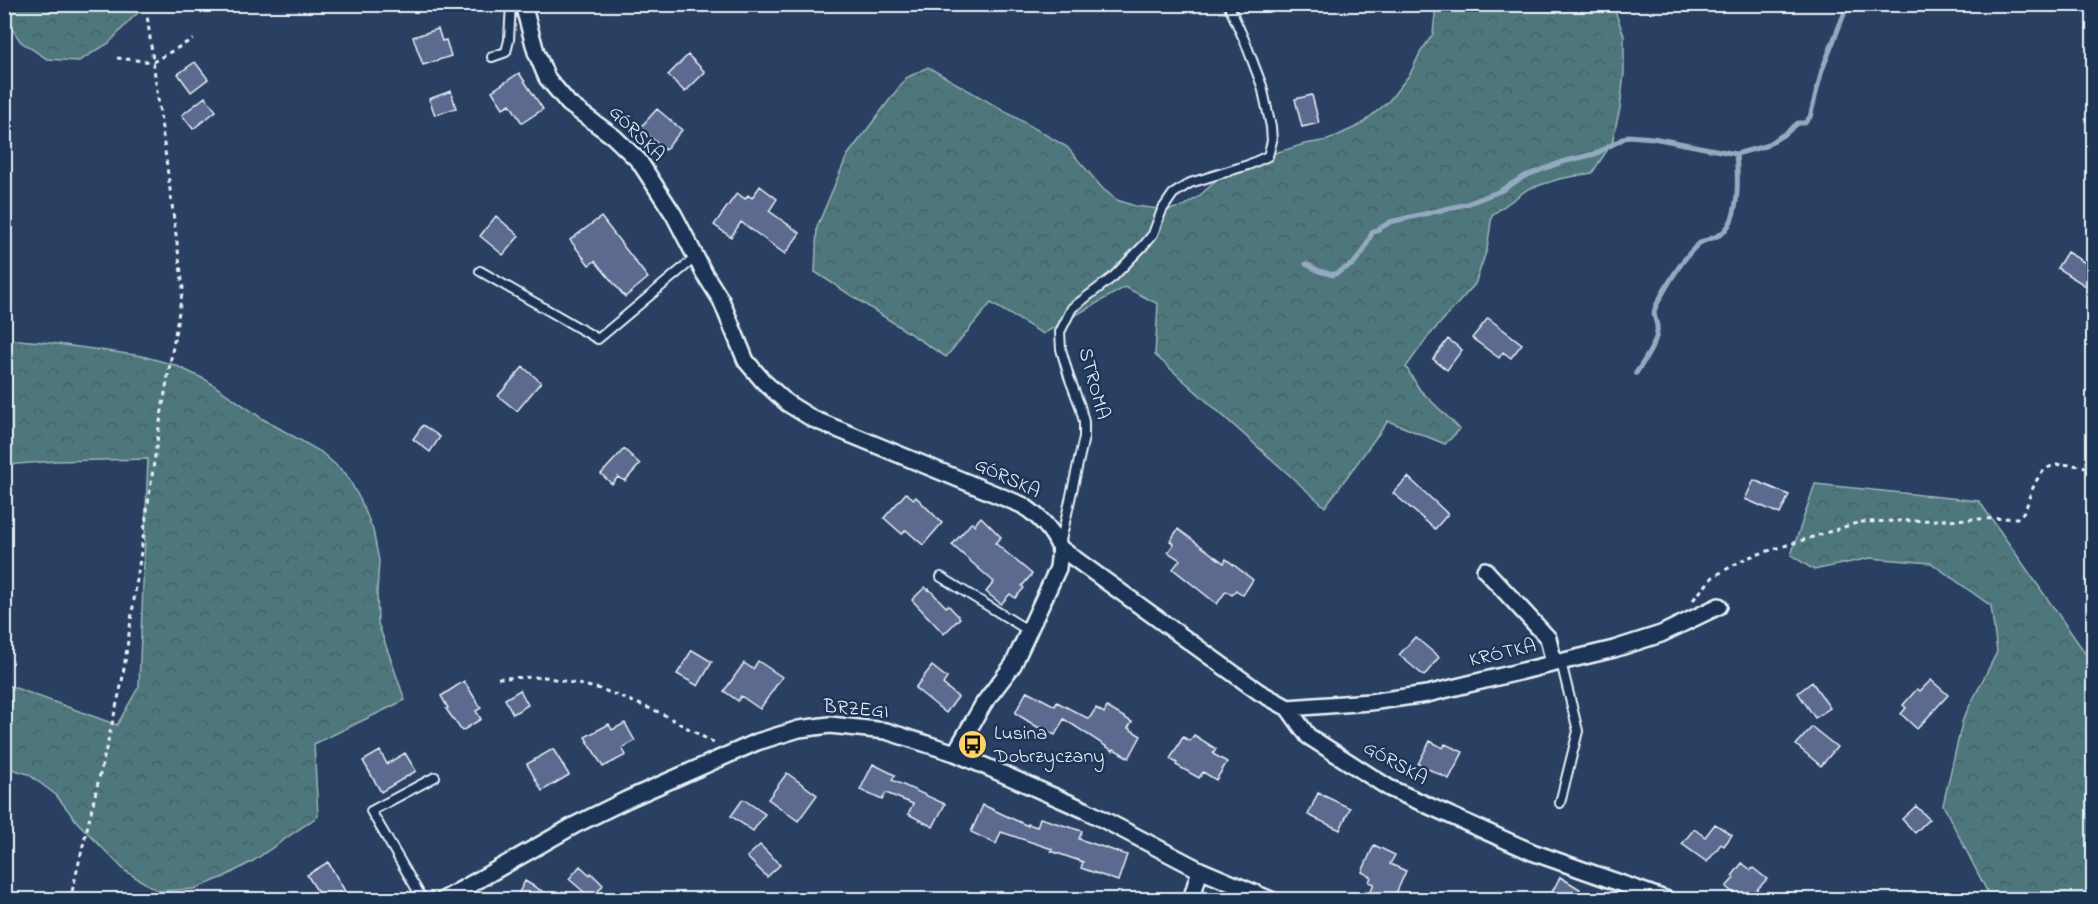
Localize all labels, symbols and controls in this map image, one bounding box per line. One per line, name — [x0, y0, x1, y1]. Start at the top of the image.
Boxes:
street label: GÓRSKA — [601, 99, 671, 169]
street label: STROMA — [1070, 345, 1116, 423]
street label: GÓRSKA — [969, 451, 1045, 507]
street label: KRÓTKA — [1467, 632, 1539, 676]
street label: BRZEGI — [821, 693, 890, 727]
place label: Lusina Dobrzyczany — [993, 720, 1104, 772]
bus stop icon: Lusina Dobrzyczany — [957, 729, 989, 761]
street label: GÓRSKA — [1357, 734, 1433, 794]

